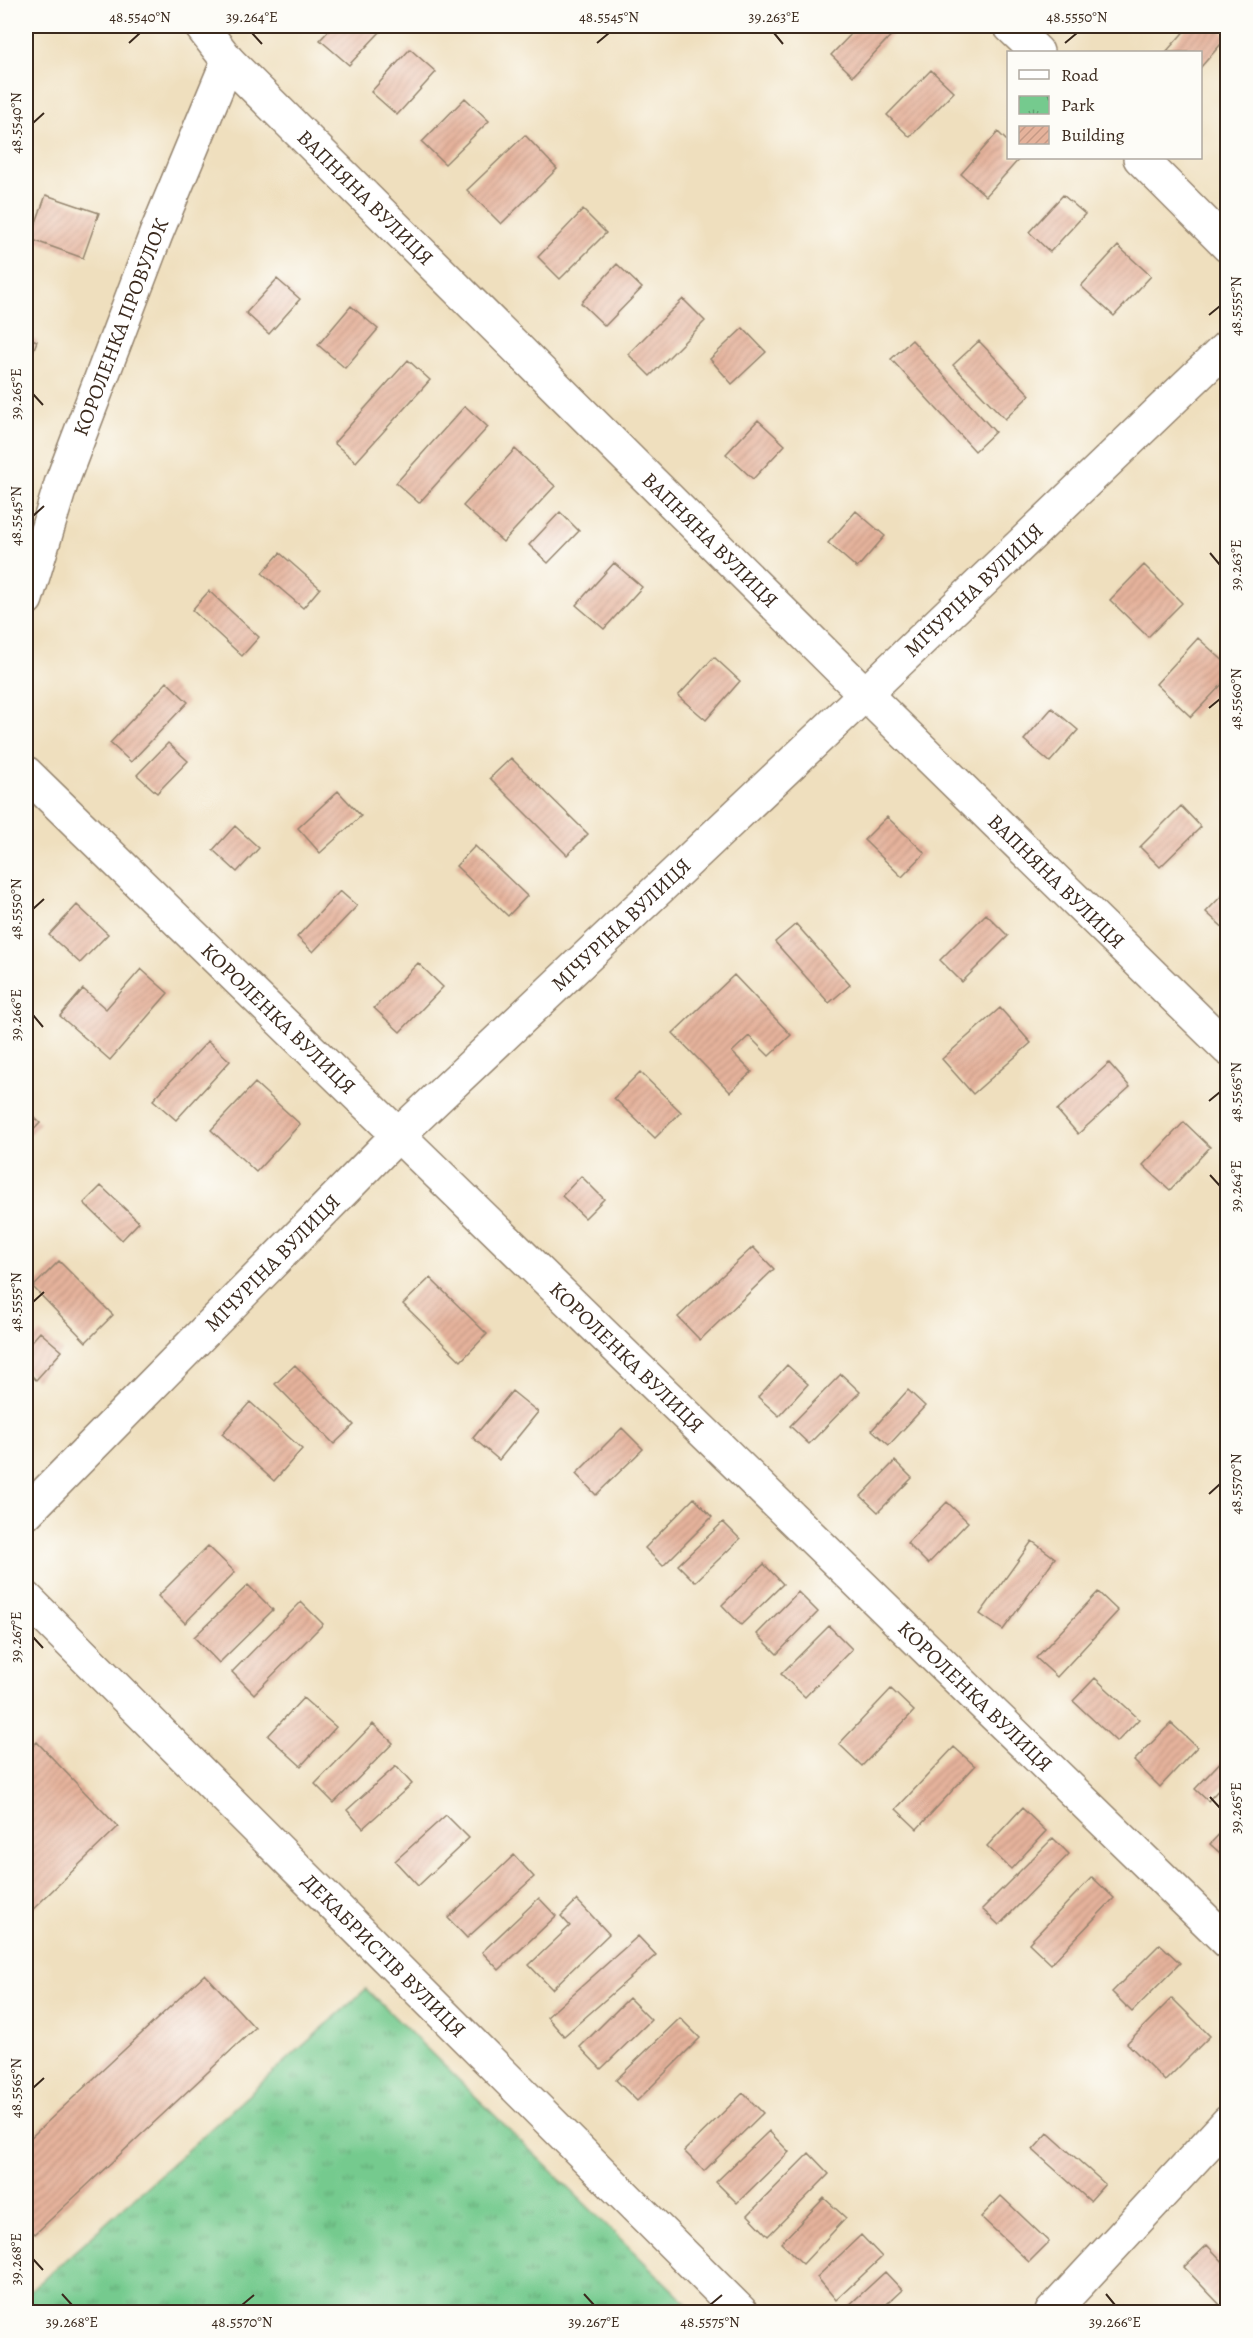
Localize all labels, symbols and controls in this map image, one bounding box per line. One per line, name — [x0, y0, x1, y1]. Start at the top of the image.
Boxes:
text: 48.5540°N — [109, 7, 171, 27]
text: 39.264°E — [226, 7, 278, 27]
text: 48.5545°N — [579, 7, 639, 27]
text: 39.263°E — [748, 7, 800, 27]
text: 48.5550°N — [1046, 7, 1108, 27]
legend — [1007, 51, 1202, 159]
text: Road — [1061, 63, 1099, 87]
text: 48.5540°N — [6, 92, 26, 154]
text: Park — [1061, 93, 1095, 117]
text: Building — [1061, 123, 1125, 147]
street label: ВАПНЯНА ВУЛИЦЯ — [291, 124, 440, 272]
street label: КОРОЛЕНКА ПРОВУЛОК — [66, 213, 175, 440]
text: 48.5555°N — [1226, 276, 1246, 336]
text: 39.265°E — [6, 368, 26, 420]
street label: ВАПНЯНА ВУЛИЦЯ — [636, 466, 785, 614]
text: 48.5545°N — [6, 486, 26, 546]
street label: МІЧУРІНА ВУЛИЦЯ — [898, 517, 1049, 663]
text: 39.263°E — [1226, 539, 1246, 591]
text: 48.5560°N — [1226, 668, 1246, 730]
street label: ВАПНЯНА ВУЛИЦЯ — [982, 808, 1131, 955]
street label: МІЧУРІНА ВУЛИЦЯ — [545, 852, 697, 997]
text: 48.5550°N — [6, 878, 26, 940]
street label: КОРОЛЕНКА ВУЛИЦЯ — [195, 937, 362, 1100]
text: 39.266°E — [6, 989, 26, 1041]
text: 48.5565°N — [1226, 1062, 1246, 1122]
text: 39.264°E — [1226, 1160, 1246, 1212]
street label: МІЧУРІНА ВУЛИЦЯ — [198, 1188, 346, 1338]
text: 48.5555°N — [6, 1272, 26, 1332]
street label: КОРОЛЕНКА ВУЛИЦЯ — [543, 1276, 710, 1439]
text: 48.5570°N — [1226, 1453, 1246, 1515]
text: 39.267°E — [6, 1611, 26, 1663]
street label: КОРОЛЕНКА ВУЛИЦЯ — [892, 1614, 1059, 1778]
text: 39.265°E — [1226, 1782, 1246, 1834]
street label: ДЕКАБРИСТІВ ВУЛИЦЯ — [296, 1867, 472, 2044]
text: 48.5565°N — [6, 2058, 26, 2118]
text: 39.268°E — [6, 2233, 26, 2285]
text: 39.268°E — [46, 2312, 98, 2332]
text: 48.5570°N — [211, 2312, 273, 2332]
text: 39.267°E — [568, 2312, 620, 2332]
text: 48.5575°N — [680, 2312, 740, 2332]
text: 39.266°E — [1089, 2312, 1141, 2332]

